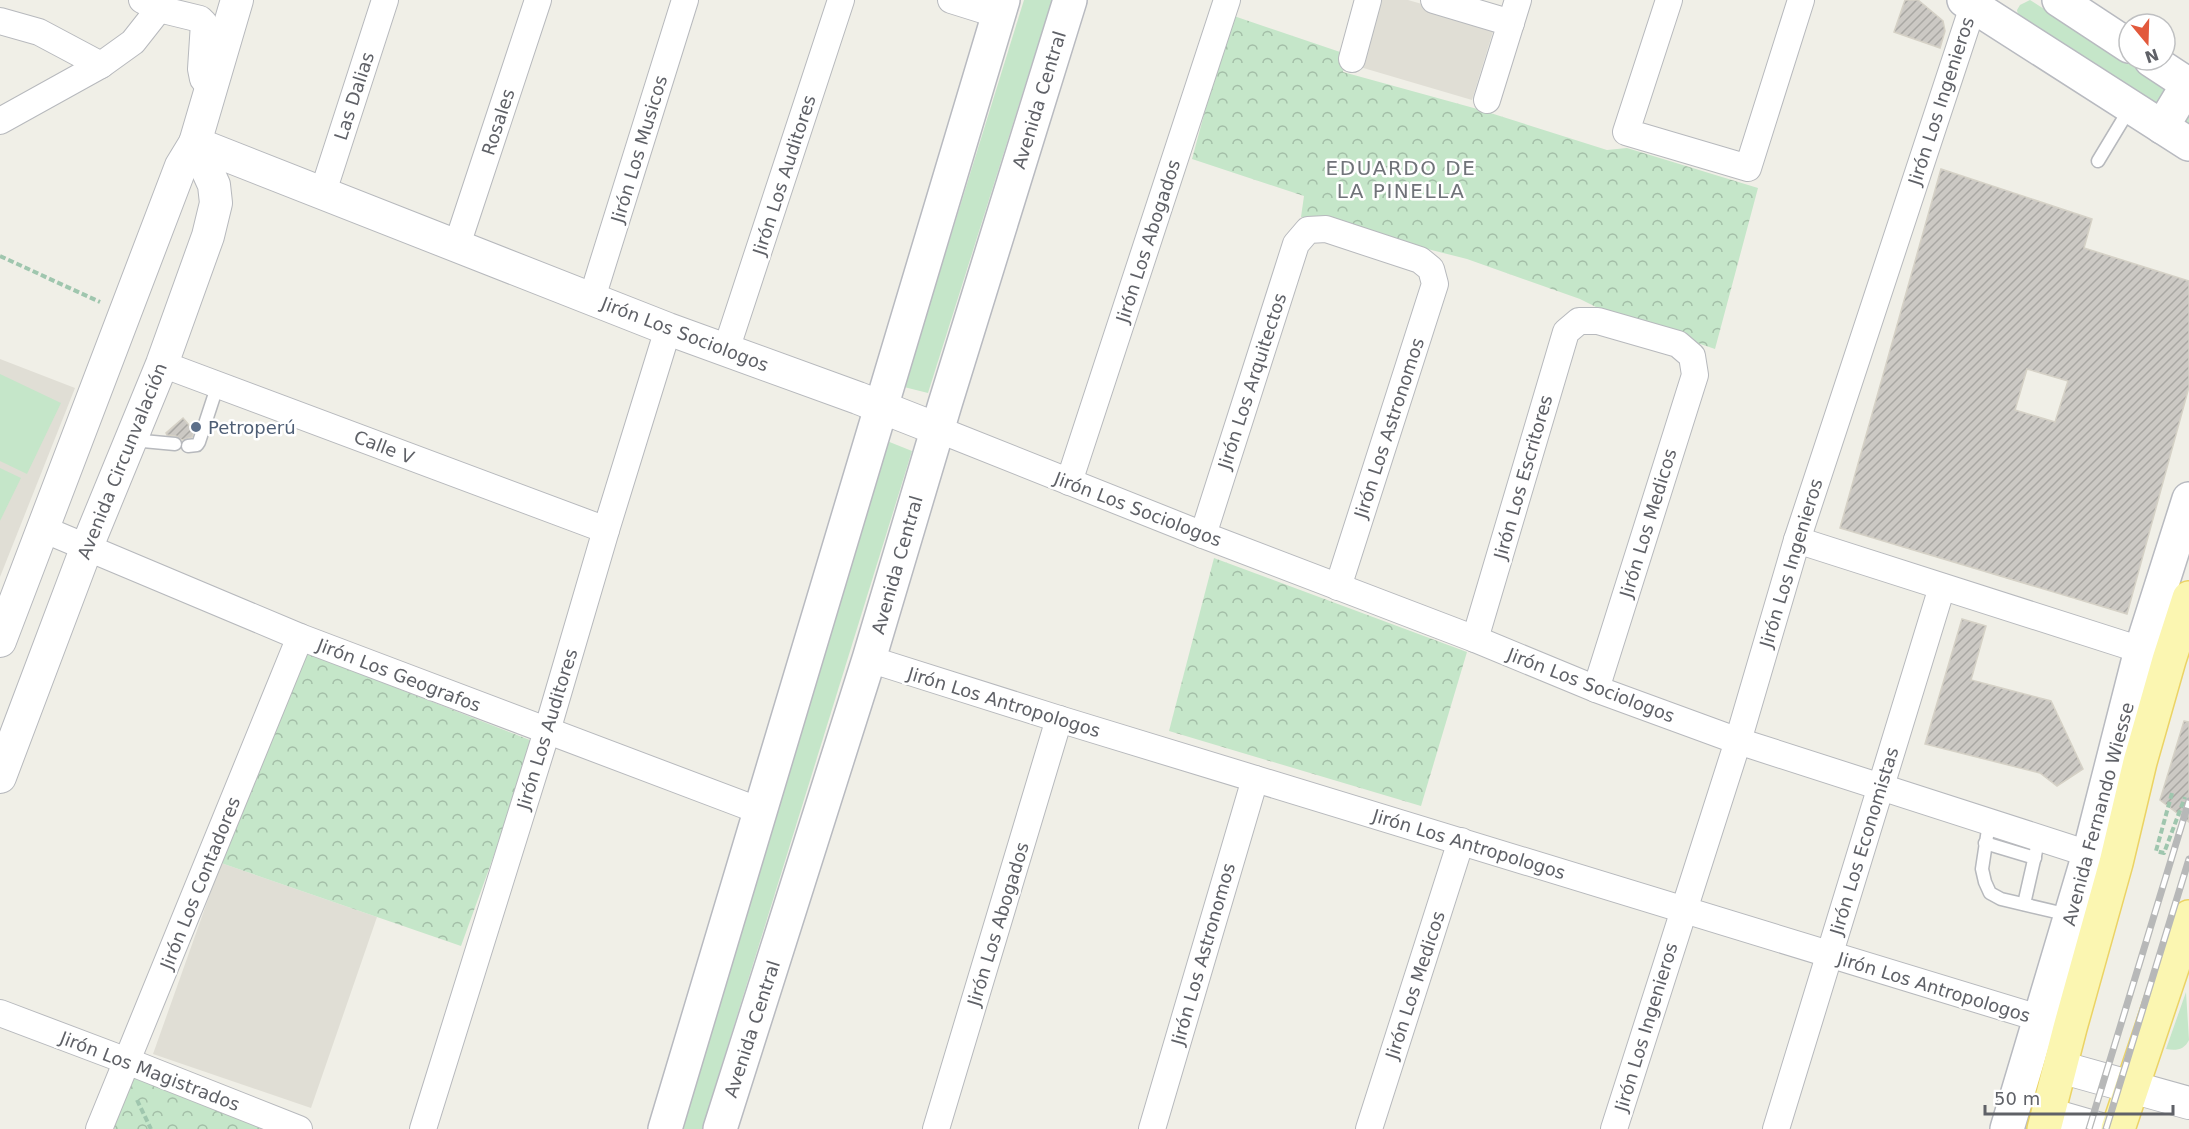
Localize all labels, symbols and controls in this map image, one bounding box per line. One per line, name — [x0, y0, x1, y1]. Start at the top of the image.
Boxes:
north arrow — [2117, 12, 2177, 72]
street label: Jirón Los Ingenieros — [1904, 14, 1978, 189]
street label: Avenida Central — [1008, 28, 1070, 172]
text: N — [2142, 45, 2161, 67]
street label: Las Dalias — [330, 49, 378, 143]
street label: Jirón Los Musicos — [606, 73, 671, 226]
street label: Rosales — [477, 86, 519, 158]
street label: Jirón Los Auditores — [748, 92, 820, 259]
district label: EDUARDO DE LA PINELLA — [1326, 156, 1476, 203]
street label: Jirón Los Abogados — [1111, 157, 1184, 326]
street label: Jirón Los Arquitectos — [1213, 290, 1290, 473]
street label: Jirón Los Sociologos — [597, 292, 772, 376]
street label: Jirón Los Astronomos — [1350, 335, 1428, 522]
street label: Avenida Circunvalación — [73, 360, 171, 562]
street label: Jirón Los Escritores — [1489, 392, 1557, 562]
place label: Petroperú — [208, 417, 296, 438]
marker: Petroperú — [189, 420, 203, 434]
street label: Calle V — [351, 426, 418, 468]
street label: Jirón Los Medicos — [1615, 446, 1681, 601]
street label: Jirón Los Sociologos — [1050, 467, 1225, 551]
street label: Jirón Los Ingenieros — [1755, 476, 1827, 651]
street label: Avenida Central — [867, 493, 927, 637]
street label: Jirón Los Geografos — [313, 634, 484, 716]
street label: Jirón Los Sociologos — [1503, 643, 1678, 727]
street label: Jirón Los Auditores — [512, 646, 581, 813]
street label: Jirón Los Antropologos — [904, 662, 1103, 741]
street label: Avenida Fernando Wiesse — [2058, 700, 2138, 928]
street label: Jirón Los Economistas — [1825, 745, 1903, 938]
street label: Jirón Los Contadores — [155, 794, 244, 973]
street label: Jirón Los Antropologos — [1369, 804, 1568, 883]
street label: Jirón Los Abogados — [963, 839, 1033, 1009]
street label: Jirón Los Astronomos — [1167, 861, 1239, 1048]
street label: Jirón Los Medicos — [1381, 908, 1449, 1063]
street label: Jirón Los Ingenieros — [1610, 940, 1682, 1115]
street label: Jirón Los Antropologos — [1834, 947, 2033, 1026]
street label: Avenida Central — [720, 958, 784, 1100]
street label: Jirón Los Magistrados — [56, 1027, 243, 1115]
scale bar — [1985, 1078, 2172, 1116]
text: 50 m — [1994, 1088, 2040, 1109]

